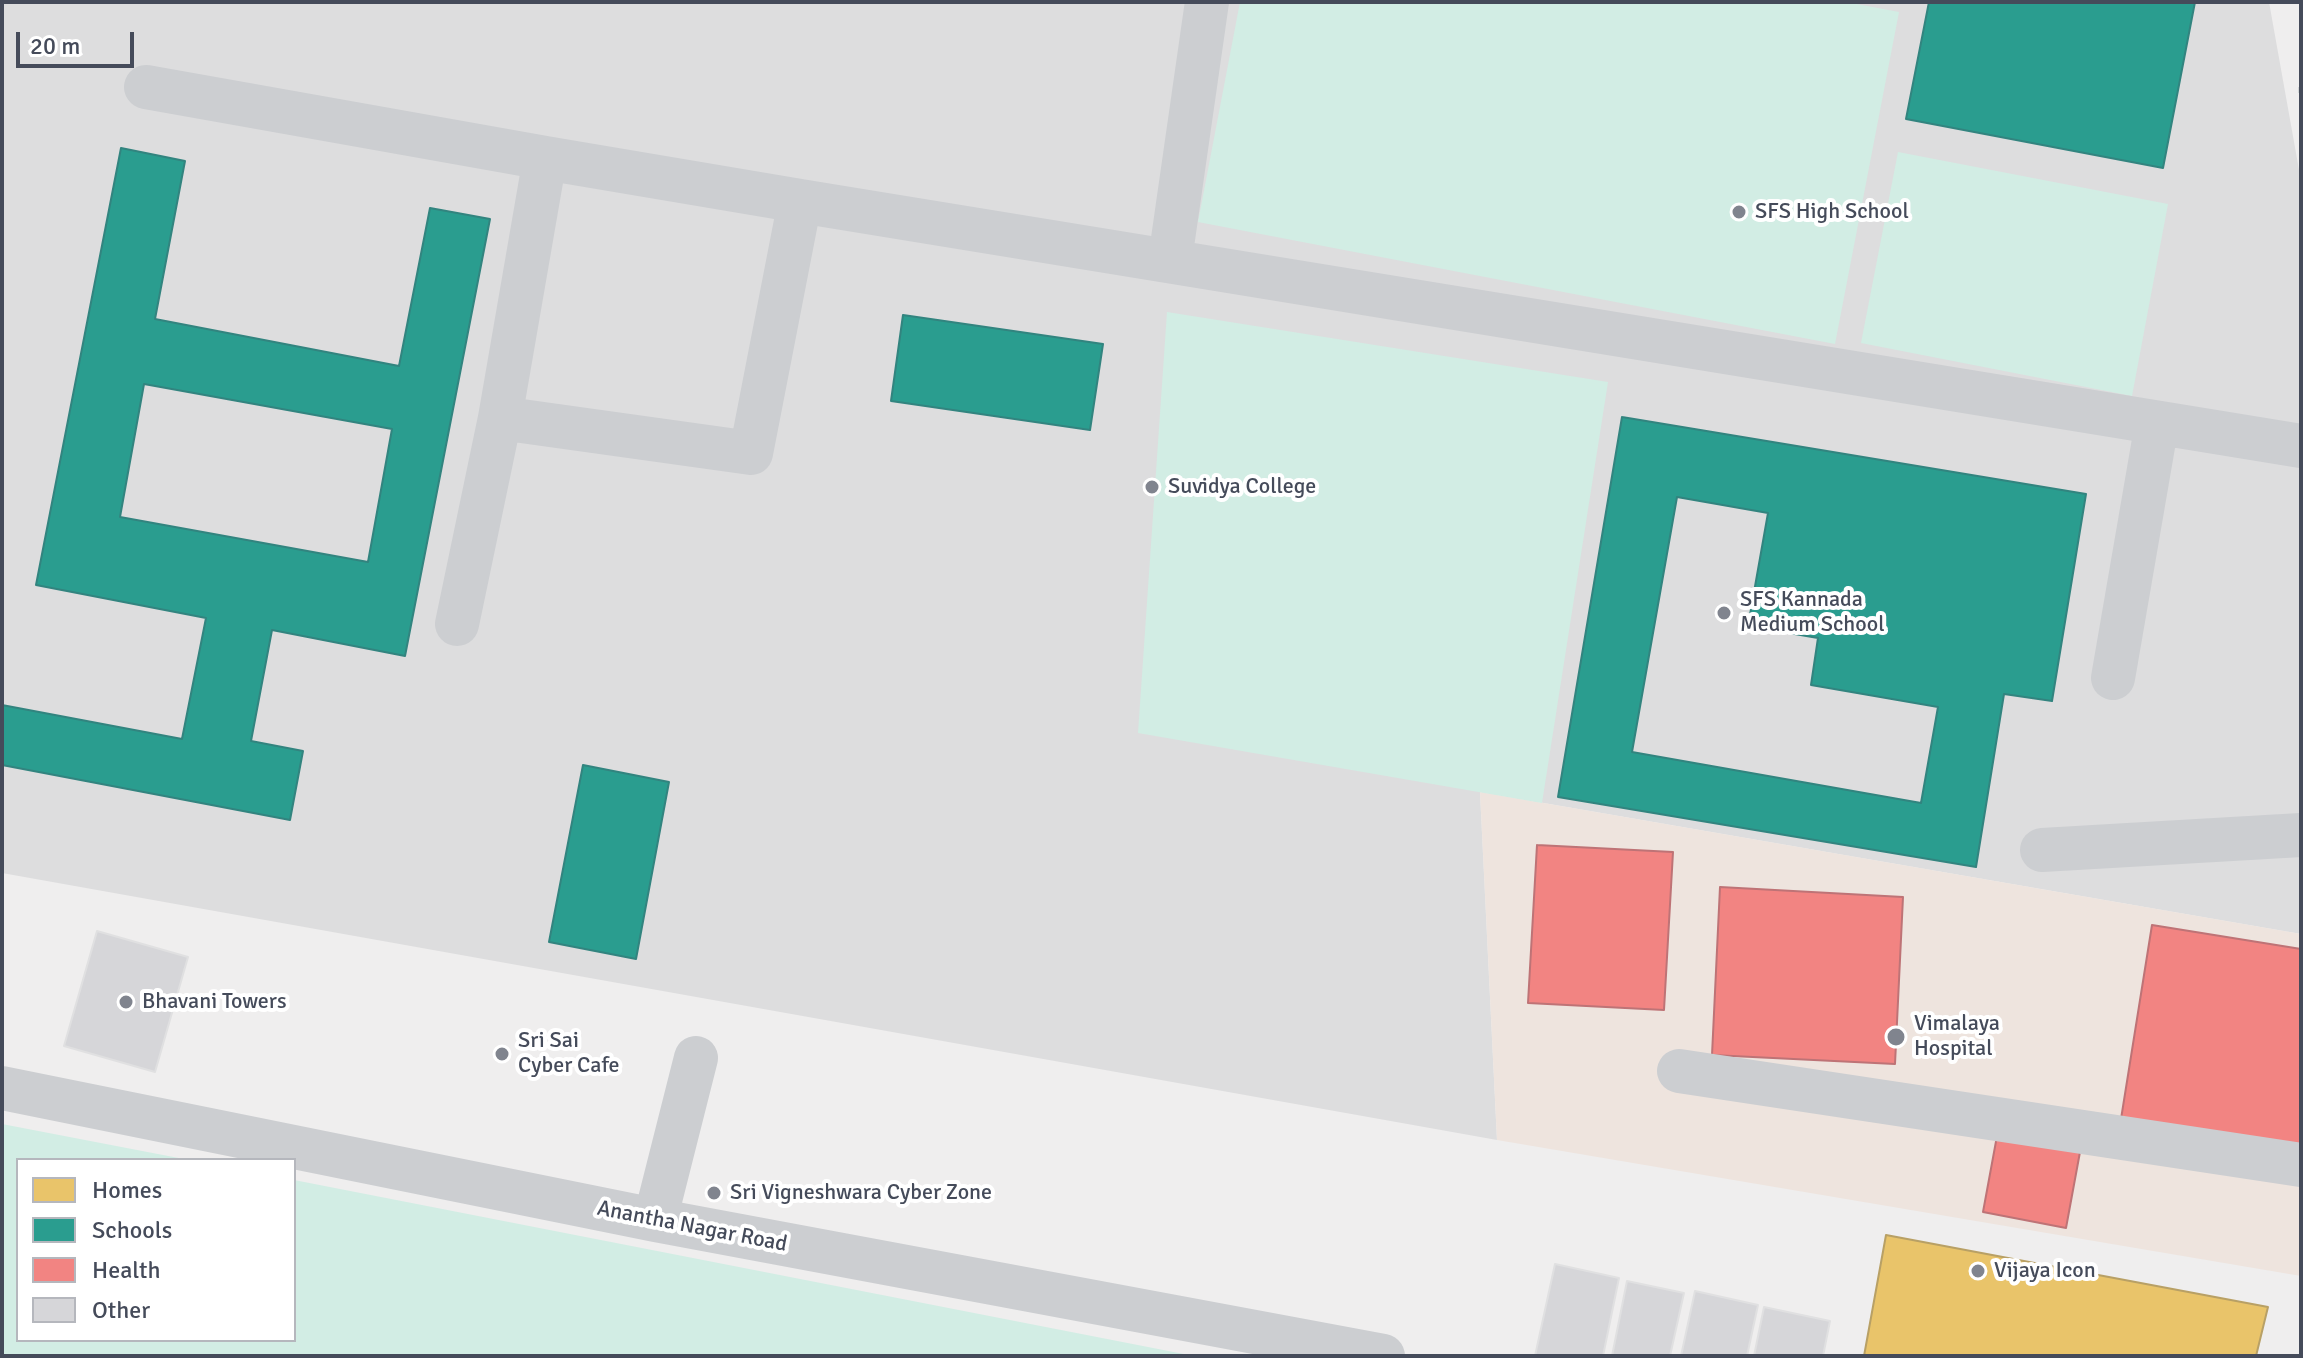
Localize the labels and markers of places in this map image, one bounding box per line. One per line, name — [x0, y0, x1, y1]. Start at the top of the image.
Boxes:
place label: SFS High School — [1755, 199, 1909, 225]
marker: SFS High School — [1730, 203, 1748, 221]
place label: Suvidya College — [1168, 474, 1316, 500]
marker: Suvidya College — [1143, 478, 1161, 496]
place label: SFS Kannada Medium School — [1740, 587, 1885, 638]
marker: SFS Kannada Medium School — [1715, 604, 1733, 622]
place label: Bhavani Towers — [142, 989, 287, 1015]
marker: Bhavani Towers — [117, 993, 135, 1011]
place label: Vimalaya Hospital — [1914, 1011, 2000, 1062]
marker: Vimalaya Hospital — [1885, 1026, 1907, 1048]
place label: Sri Sai Cyber Cafe — [518, 1028, 620, 1080]
marker: Sri Sai Cyber Cafe — [493, 1045, 511, 1063]
place label: Sri Vigneshwara Cyber Zone — [730, 1180, 992, 1206]
marker: Sri Vigneshwara Cyber Zone — [705, 1184, 723, 1202]
place label: Vijaya Icon — [1994, 1258, 2096, 1284]
marker: Vijaya Icon — [1969, 1262, 1987, 1280]

